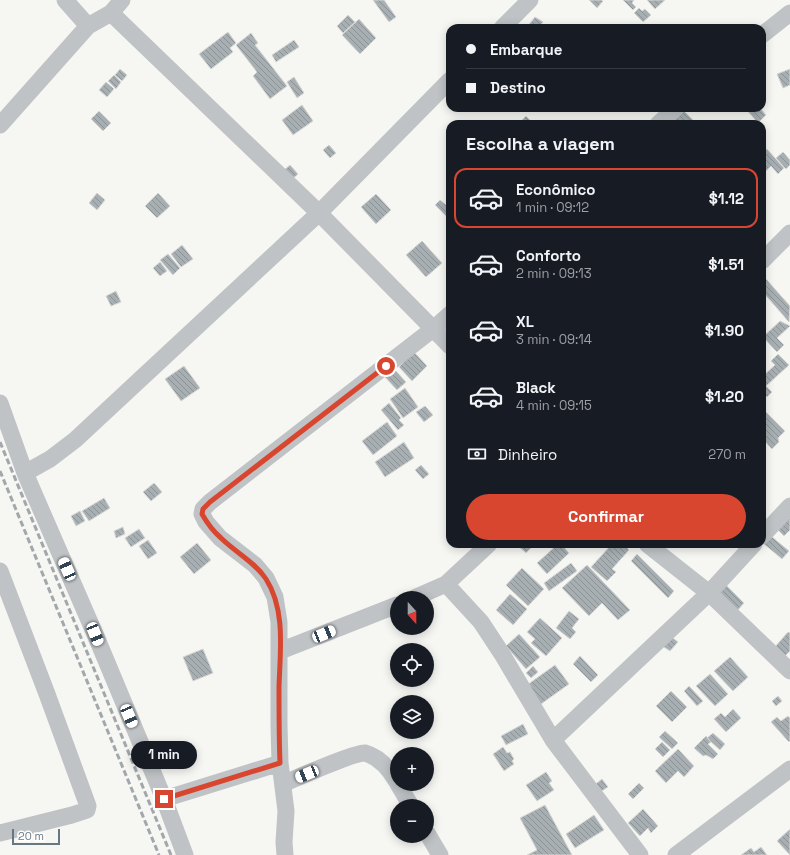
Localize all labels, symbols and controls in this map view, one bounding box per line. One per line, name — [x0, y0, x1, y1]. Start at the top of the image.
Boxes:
text: Embarque — [490, 40, 563, 59]
text: Destino — [490, 78, 546, 97]
text: Escolha a viagem — [466, 132, 615, 155]
icon: car — [468, 180, 504, 216]
text: Econômico — [516, 180, 595, 199]
text: $1.12 — [709, 189, 744, 208]
text: 1 min · 09:12 — [516, 199, 589, 216]
icon: car — [468, 246, 504, 282]
text: Conforto — [516, 246, 581, 265]
text: $1.51 — [708, 255, 744, 274]
text: 2 min · 09:13 — [516, 265, 592, 282]
icon: car — [468, 312, 504, 348]
text: XL — [516, 312, 534, 331]
text: $1.90 — [705, 321, 744, 340]
text: 3 min · 09:14 — [516, 331, 592, 348]
route start — [377, 357, 395, 375]
icon: car — [468, 378, 504, 414]
text: Black — [516, 378, 556, 397]
text: $1.20 — [705, 387, 744, 406]
text: 4 min · 09:15 — [516, 397, 592, 414]
icon: cash — [466, 443, 488, 465]
text: Dinheiro — [498, 445, 557, 464]
text: 270 m — [708, 446, 746, 463]
button: Confirmar — [466, 494, 746, 540]
car — [57, 556, 77, 582]
north arrow — [390, 591, 434, 635]
map controls — [390, 591, 434, 843]
car — [85, 621, 105, 647]
car — [311, 624, 337, 644]
button: locate — [390, 643, 434, 687]
button: layers — [390, 695, 434, 739]
car — [119, 703, 139, 729]
callout: 1 min — [131, 741, 197, 769]
text: 1 min — [148, 746, 180, 763]
button: + — [390, 747, 434, 791]
car — [294, 764, 320, 784]
route end — [155, 790, 173, 808]
button: − — [390, 799, 434, 843]
scale bar — [12, 827, 60, 846]
text: 20 m — [18, 829, 44, 843]

